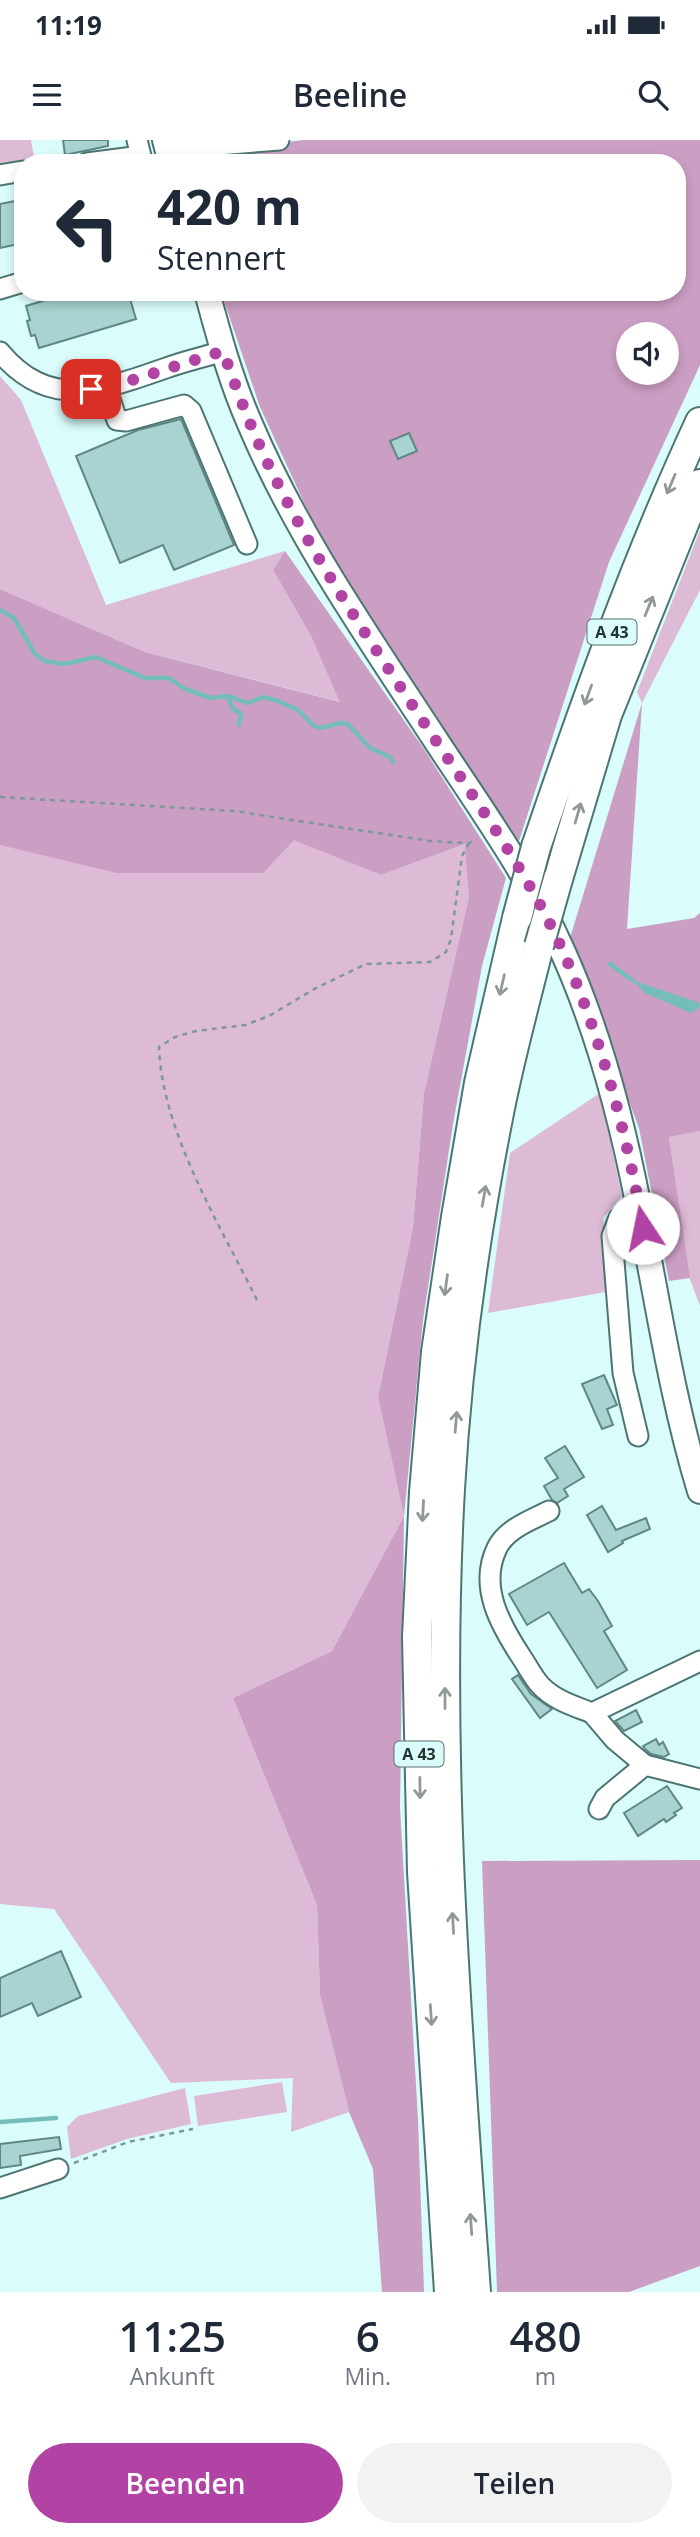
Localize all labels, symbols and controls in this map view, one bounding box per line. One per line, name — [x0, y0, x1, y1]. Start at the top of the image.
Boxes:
text: 11:19 — [35, 7, 102, 43]
text: Beeline — [293, 73, 407, 116]
icon: menu — [28, 76, 66, 114]
icon: search — [634, 76, 672, 114]
text: 420 m — [157, 173, 302, 239]
icon: left — [42, 182, 133, 273]
text: Stennert — [157, 236, 286, 279]
map controls — [616, 322, 679, 385]
button: sound — [616, 322, 679, 385]
pin — [61, 359, 121, 419]
icon: arrive — [72, 370, 110, 408]
one-way arrow — [664, 472, 677, 494]
one-way arrow — [644, 595, 657, 617]
road number: A 43 — [588, 620, 636, 645]
one-way arrow — [581, 684, 593, 706]
one-way arrow — [572, 802, 585, 824]
one-way arrow — [494, 973, 508, 996]
one-way arrow — [478, 1185, 491, 1208]
position arrow — [606, 1191, 680, 1265]
one-way arrow — [439, 1273, 452, 1296]
one-way arrow — [450, 1411, 463, 1433]
one-way arrow — [416, 1499, 429, 1522]
one-way arrow — [438, 1686, 452, 1709]
road number: A 43 — [394, 1742, 444, 1766]
one-way arrow — [413, 1776, 427, 1799]
one-way arrow — [446, 1912, 459, 1935]
one-way arrow — [425, 2003, 438, 2026]
one-way arrow — [464, 2213, 477, 2236]
text: 11:25 — [118, 2307, 226, 2364]
text: 6 — [356, 2307, 380, 2364]
text: 480 — [509, 2307, 582, 2364]
text: Ankunft — [130, 2360, 215, 2392]
text: Min. — [344, 2360, 391, 2392]
text: m — [535, 2360, 556, 2392]
button: Beenden — [28, 2443, 343, 2523]
button: Teilen — [357, 2443, 672, 2523]

